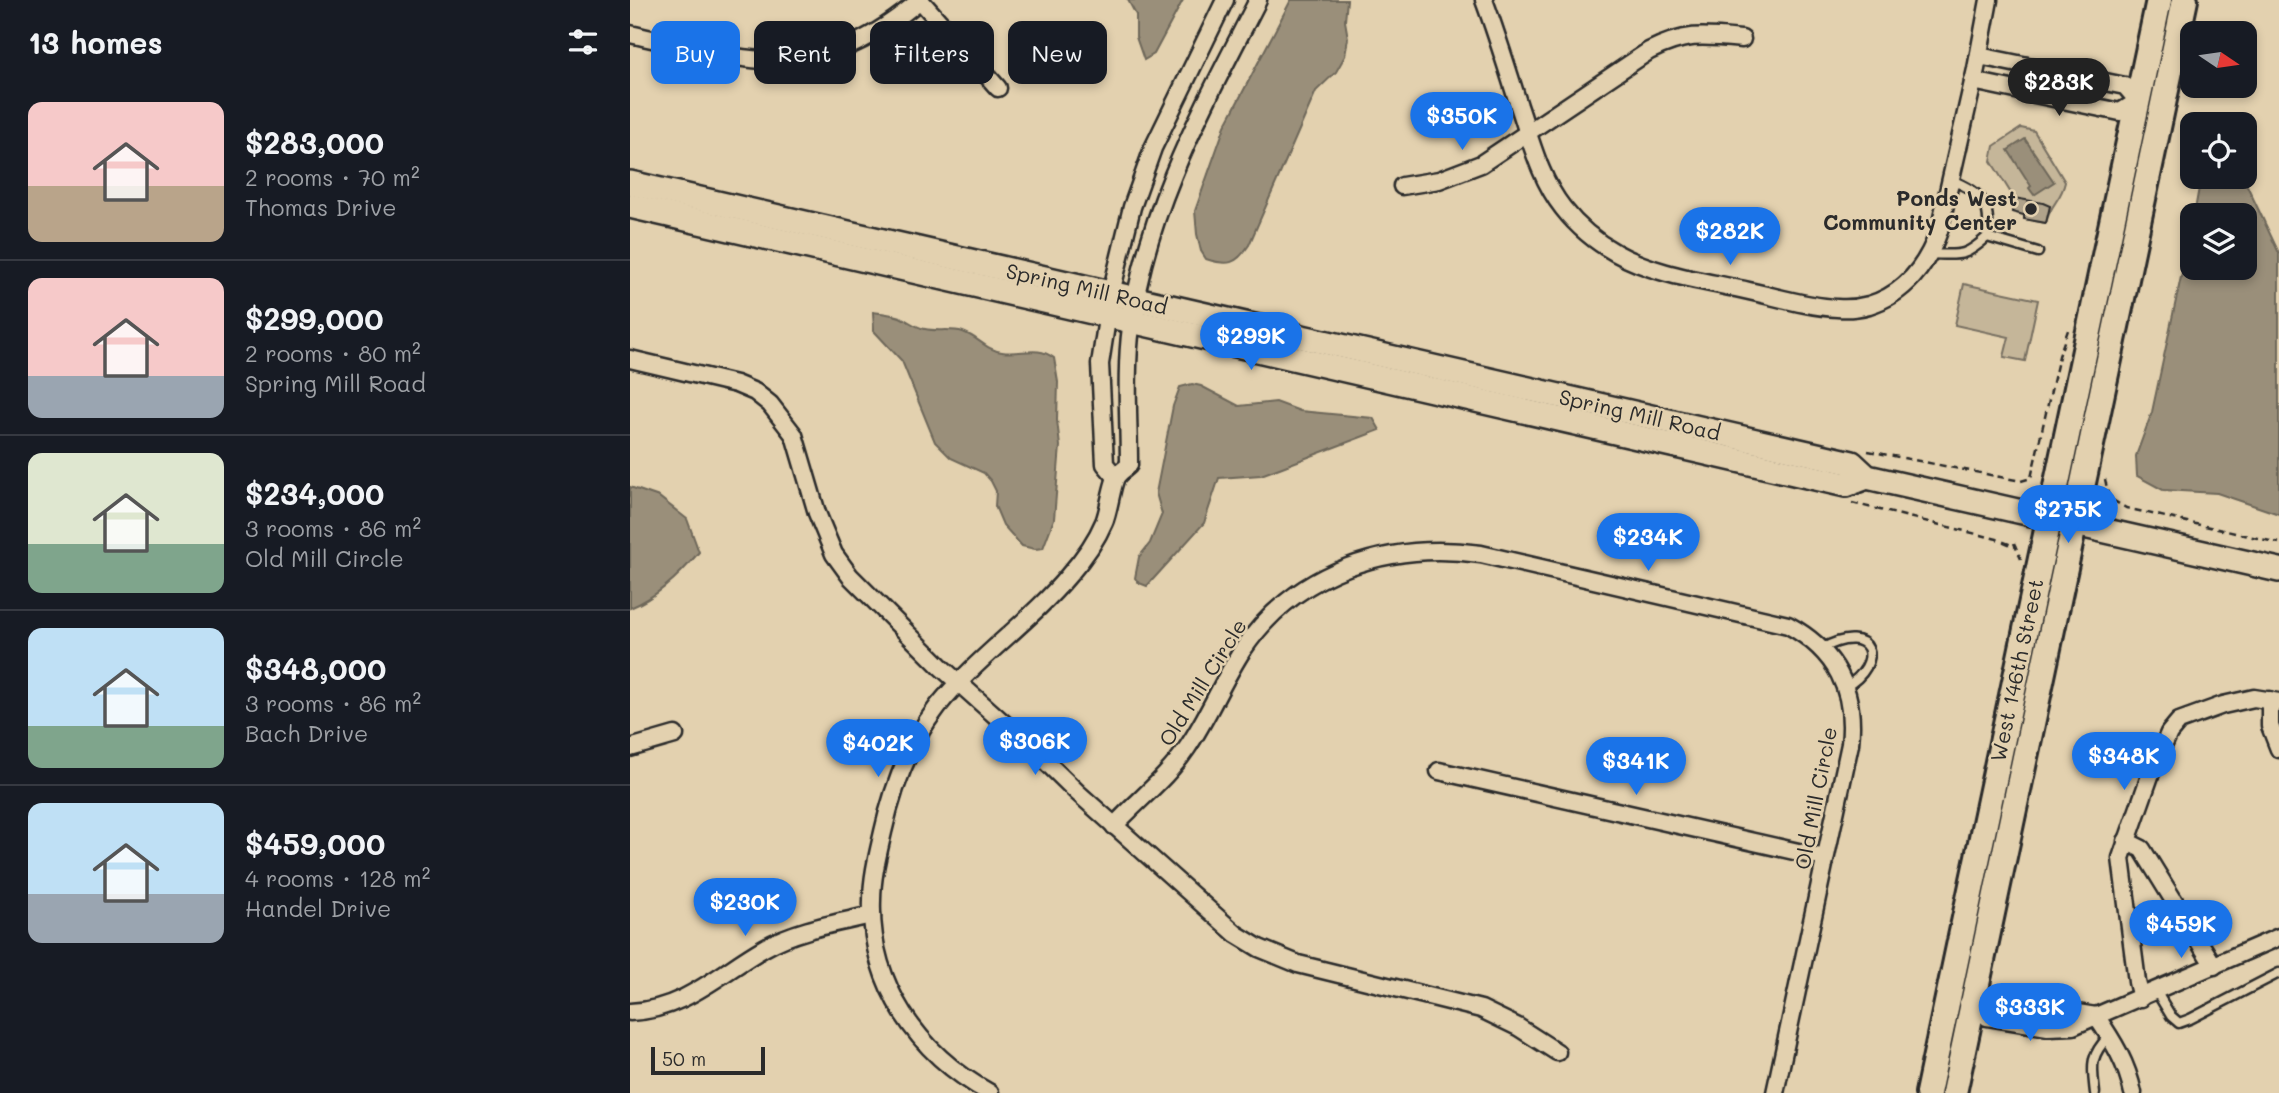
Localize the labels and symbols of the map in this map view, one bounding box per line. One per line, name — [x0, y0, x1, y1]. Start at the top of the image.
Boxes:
north arrow — [2180, 21, 2258, 98]
pin: $283K — [2010, 58, 2108, 118]
pin: $350K — [1413, 92, 1511, 152]
place label: Ponds West Community Center — [1823, 184, 2017, 236]
marker: Ponds West Community Center — [2023, 201, 2039, 217]
pin: $282K — [1681, 208, 1779, 267]
street label: Spring Mill Road — [1004, 256, 1170, 320]
pin: $299K — [1202, 312, 1300, 372]
street label: Spring Mill Road — [1557, 382, 1723, 446]
pin: $275K — [2019, 486, 2117, 545]
pin: $234K — [1599, 514, 1697, 573]
street label: West 146th Street — [1983, 576, 2049, 764]
street label: Old Mill Circle — [1152, 613, 1252, 751]
pin: $306K — [986, 718, 1084, 777]
pin: $402K — [829, 720, 927, 779]
street label: Old Mill Circle — [1788, 724, 1842, 872]
pin: $348K — [2075, 732, 2173, 792]
pin: $341K — [1587, 738, 1685, 797]
pin: $230K — [696, 878, 794, 938]
pin: $459K — [2132, 900, 2230, 960]
pin: $333K — [1981, 984, 2079, 1043]
scale bar — [651, 1044, 765, 1076]

